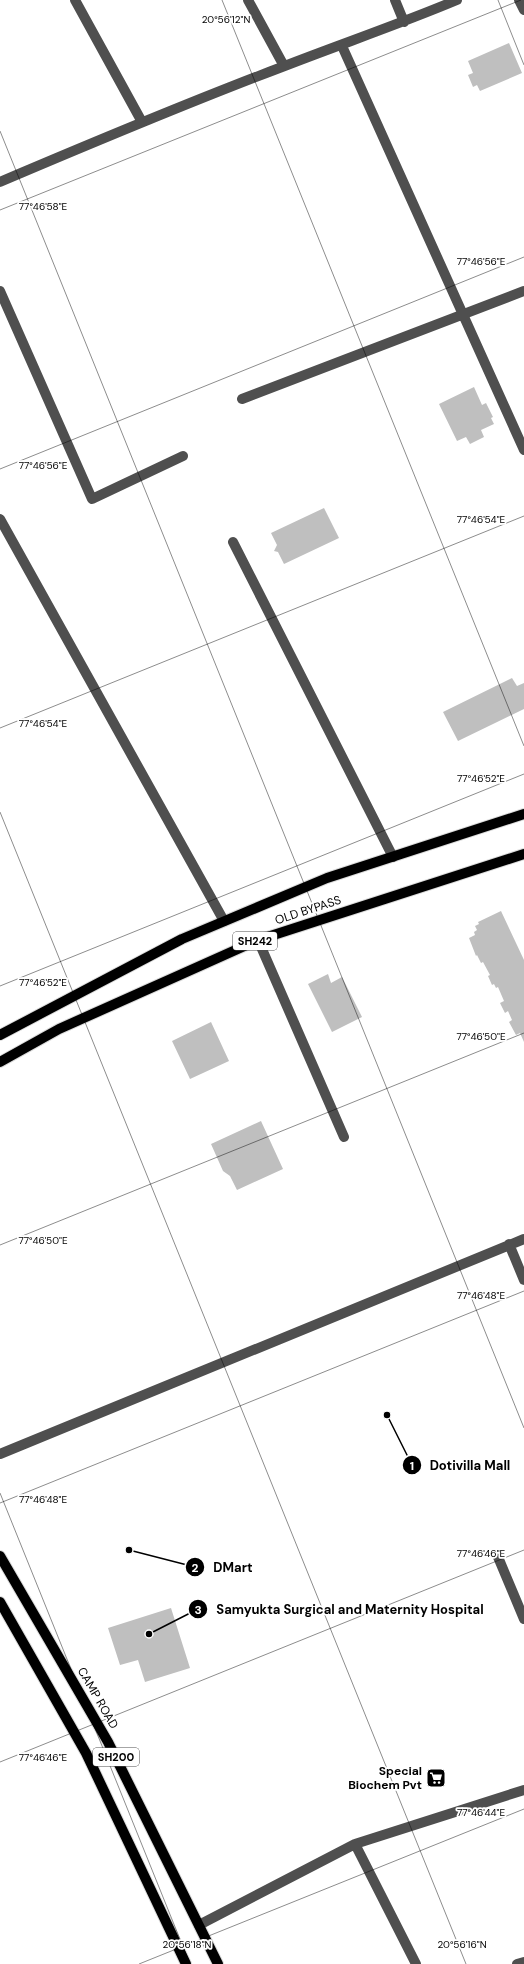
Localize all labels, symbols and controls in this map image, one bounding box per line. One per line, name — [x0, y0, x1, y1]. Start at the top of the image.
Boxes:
text: 20°56'12"N — [202, 13, 250, 26]
text: 77°46'58"E — [19, 200, 68, 213]
text: 77°46'56"E — [457, 255, 506, 268]
text: 77°46'56"E — [19, 459, 68, 472]
text: 77°46'54"E — [457, 513, 506, 526]
text: 77°46'54"E — [19, 717, 68, 730]
text: 77°46'52"E — [457, 772, 505, 785]
street label: OLD BYPASS — [273, 892, 343, 928]
road number: SH242 — [233, 932, 277, 950]
text: 77°46'52"E — [19, 976, 67, 989]
text: 77°46'50"E — [456, 1030, 506, 1043]
text: 77°46'50"E — [18, 1234, 68, 1247]
text: 77°46'48"E — [457, 1289, 505, 1302]
callout: Dotivilla Mall — [402, 1453, 518, 1478]
text: Dotivilla Mall — [430, 1457, 510, 1474]
text: 1 — [410, 1458, 414, 1474]
text: 77°46'48"E — [19, 1493, 67, 1506]
text: 77°46'46"E — [457, 1547, 506, 1560]
callout: DMart — [185, 1555, 260, 1580]
text: DMart — [213, 1559, 253, 1576]
text: 2 — [192, 1560, 199, 1576]
callout: Samyukta Surgical and Maternity Hospital — [188, 1597, 492, 1622]
text: Samyukta Surgical and Maternity Hospital — [216, 1601, 484, 1618]
text: 3 — [194, 1602, 202, 1618]
street label: CAMP ROAD — [74, 1664, 122, 1732]
road number: SH200 — [93, 1748, 139, 1766]
text: 77°46'46"E — [19, 1751, 68, 1764]
place label: Special Biochem Pvt — [348, 1763, 422, 1793]
supermarket icon: Special Biochem Pvt — [425, 1767, 447, 1789]
text: 77°46'44"E — [457, 1806, 505, 1819]
text: 20°56'18"N — [163, 1938, 212, 1951]
text: 20°56'16"N — [437, 1938, 487, 1951]

